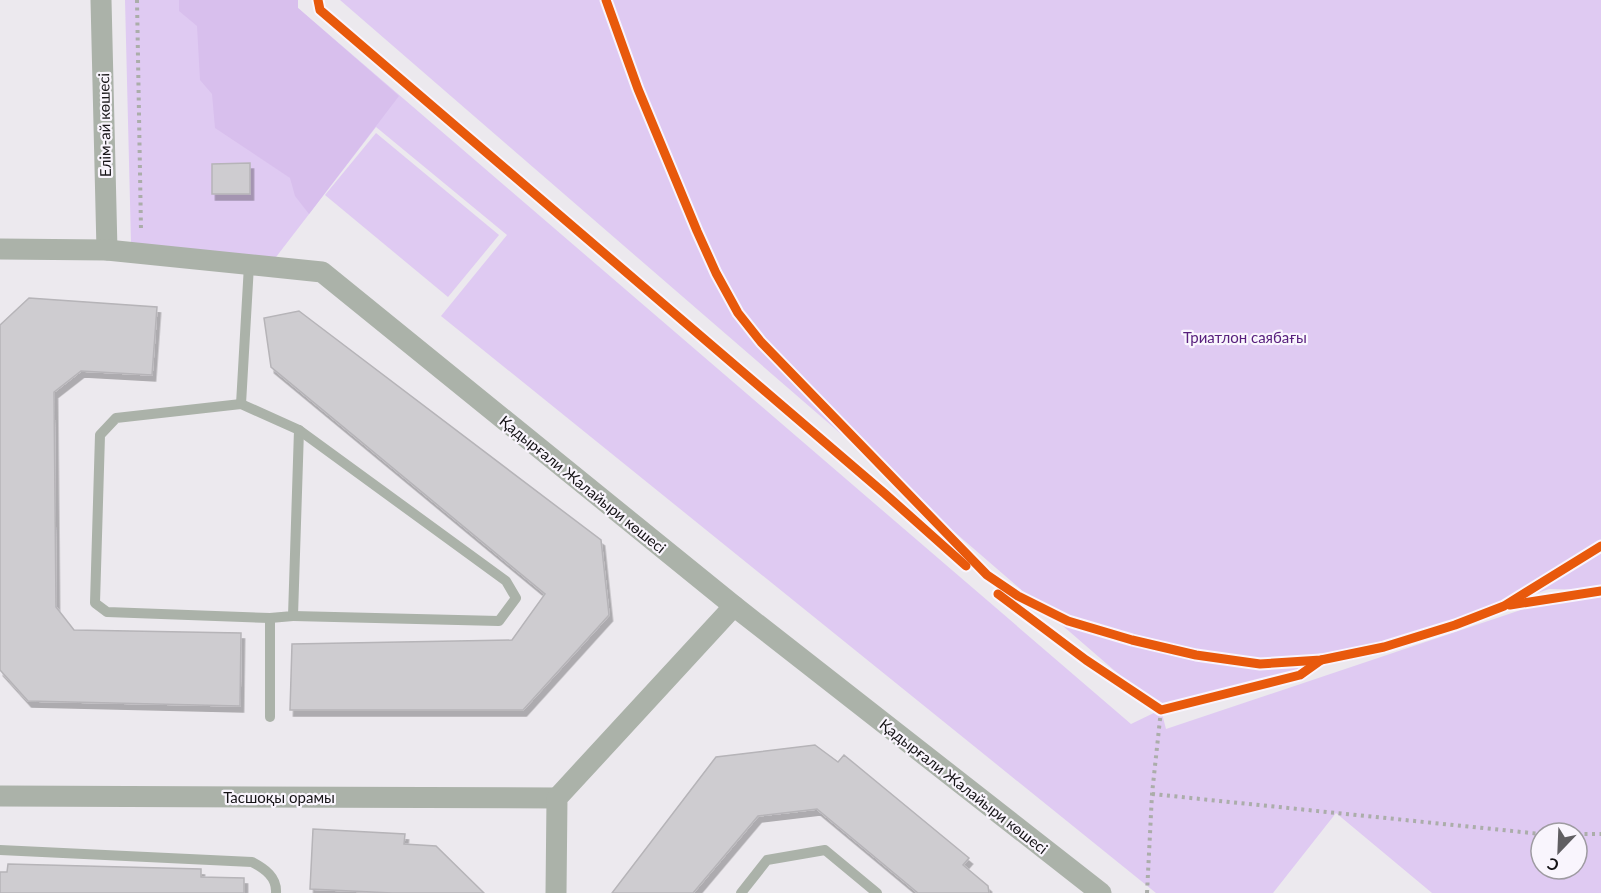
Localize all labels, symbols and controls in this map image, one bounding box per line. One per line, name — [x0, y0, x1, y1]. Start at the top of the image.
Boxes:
street label: Елім-ай көшесі — [94, 73, 114, 177]
park label: Триатлон саябағы — [1183, 328, 1307, 346]
street label: Қадырғали Жалайыри көшесі — [496, 411, 670, 557]
street label: Қадырғали Жалайыри көшесі — [876, 715, 1052, 857]
street label: Тасшоқы орамы — [223, 788, 335, 806]
north arrow — [1529, 821, 1589, 881]
text: С — [1544, 854, 1562, 876]

